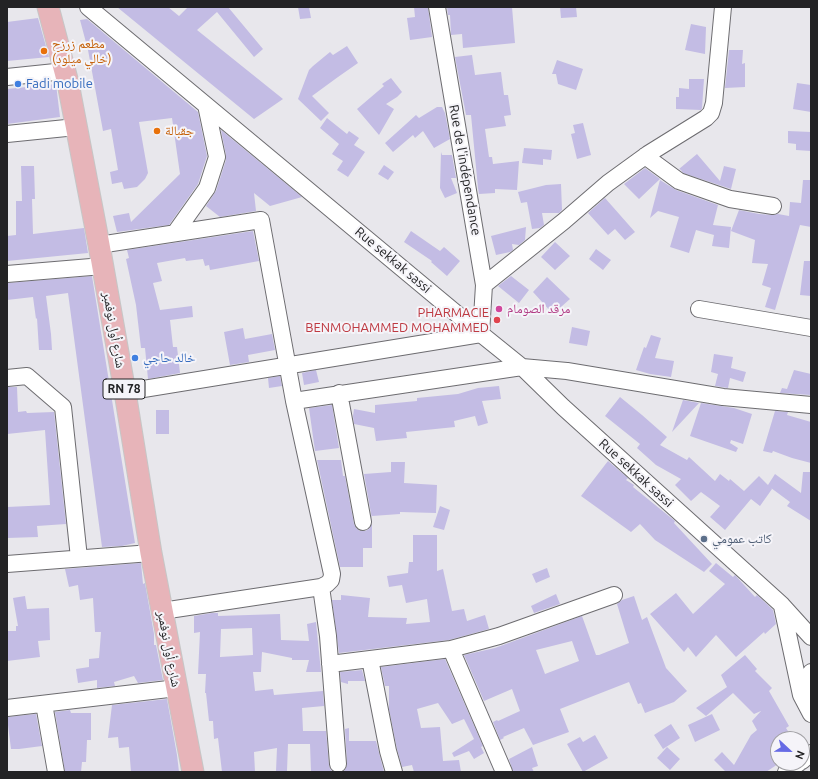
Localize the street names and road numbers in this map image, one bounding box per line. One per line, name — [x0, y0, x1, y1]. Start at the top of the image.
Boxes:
street label: Rue de l'indépendance — [446, 103, 484, 237]
street label: Rue sekkak sassi — [352, 224, 434, 296]
street label: شارع أول نوفمبر — [100, 291, 128, 369]
road number: RN 78 — [103, 379, 145, 399]
street label: Rue sekkak sassi — [596, 436, 676, 510]
street label: شارع أول نوفمبر — [154, 610, 184, 688]

